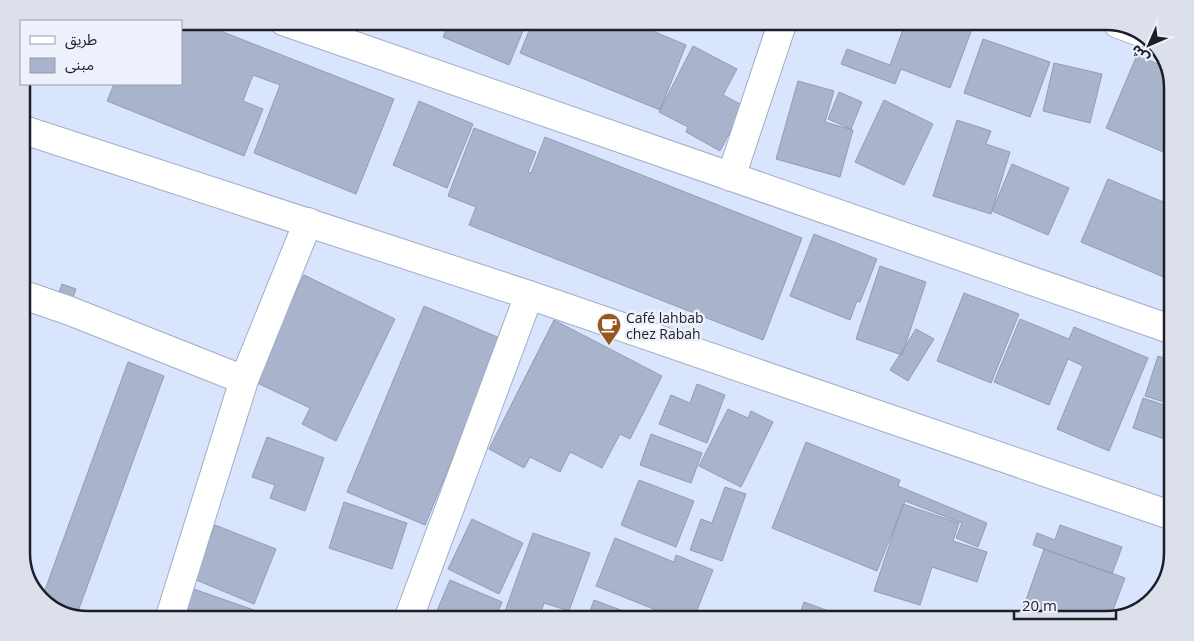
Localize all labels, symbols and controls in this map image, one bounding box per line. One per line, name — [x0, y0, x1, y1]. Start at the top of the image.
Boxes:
legend — [20, 20, 182, 85]
north arrow — [1124, 20, 1174, 70]
text: طريق — [65, 29, 97, 50]
text: ش — [1126, 41, 1153, 68]
text: مبنى — [65, 54, 94, 74]
place label: Café lahbab chez Rabah — [626, 308, 704, 343]
cafe icon: Café lahbab chez Rabah — [596, 312, 622, 346]
scale bar — [1014, 588, 1116, 620]
text: 20 m — [1022, 595, 1057, 615]

